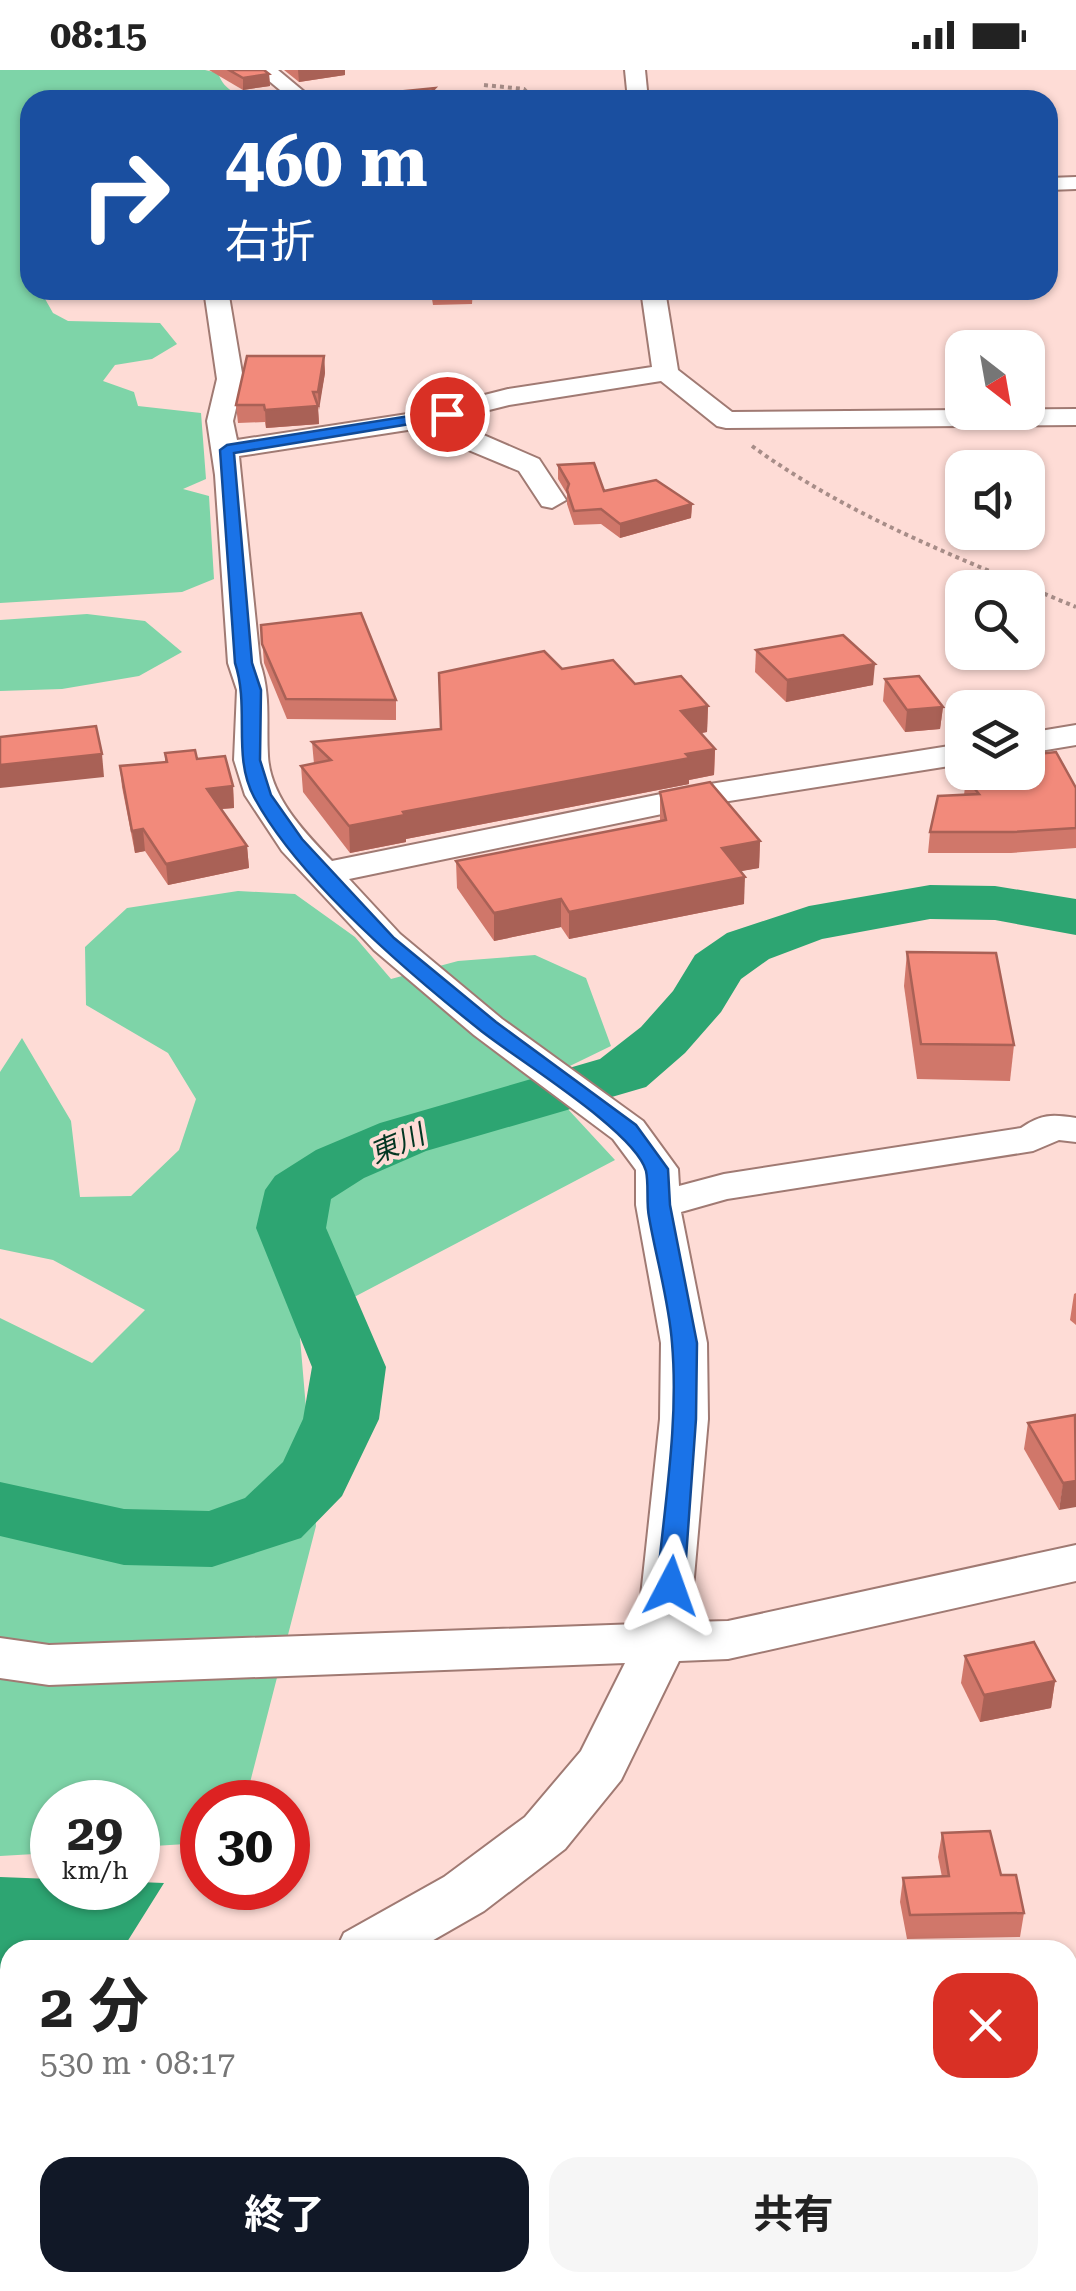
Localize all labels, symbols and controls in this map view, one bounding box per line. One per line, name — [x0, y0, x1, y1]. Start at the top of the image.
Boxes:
text: 08:15 — [50, 13, 147, 57]
text: 460 m — [225, 121, 428, 203]
icon: right — [60, 130, 190, 260]
text: 右折 — [225, 215, 315, 268]
north arrow — [945, 330, 1045, 430]
map controls — [945, 330, 1045, 790]
pin — [405, 372, 490, 457]
icon: arrive — [420, 387, 475, 442]
button: sound — [945, 450, 1045, 550]
button: search — [945, 570, 1045, 670]
button: layers — [945, 690, 1045, 790]
water label: 東川 — [365, 1117, 432, 1170]
position arrow — [619, 1534, 723, 1638]
speed limit sign: 30 — [180, 1780, 310, 1910]
text: 29 — [67, 1804, 123, 1862]
text: km/h — [62, 1856, 128, 1885]
text: 2 分 — [40, 1971, 149, 2042]
button: close — [933, 1973, 1038, 2078]
text: 530 m · 08:17 — [40, 2044, 235, 2082]
button: 終了 — [40, 2157, 529, 2272]
button: 共有 — [549, 2157, 1038, 2272]

